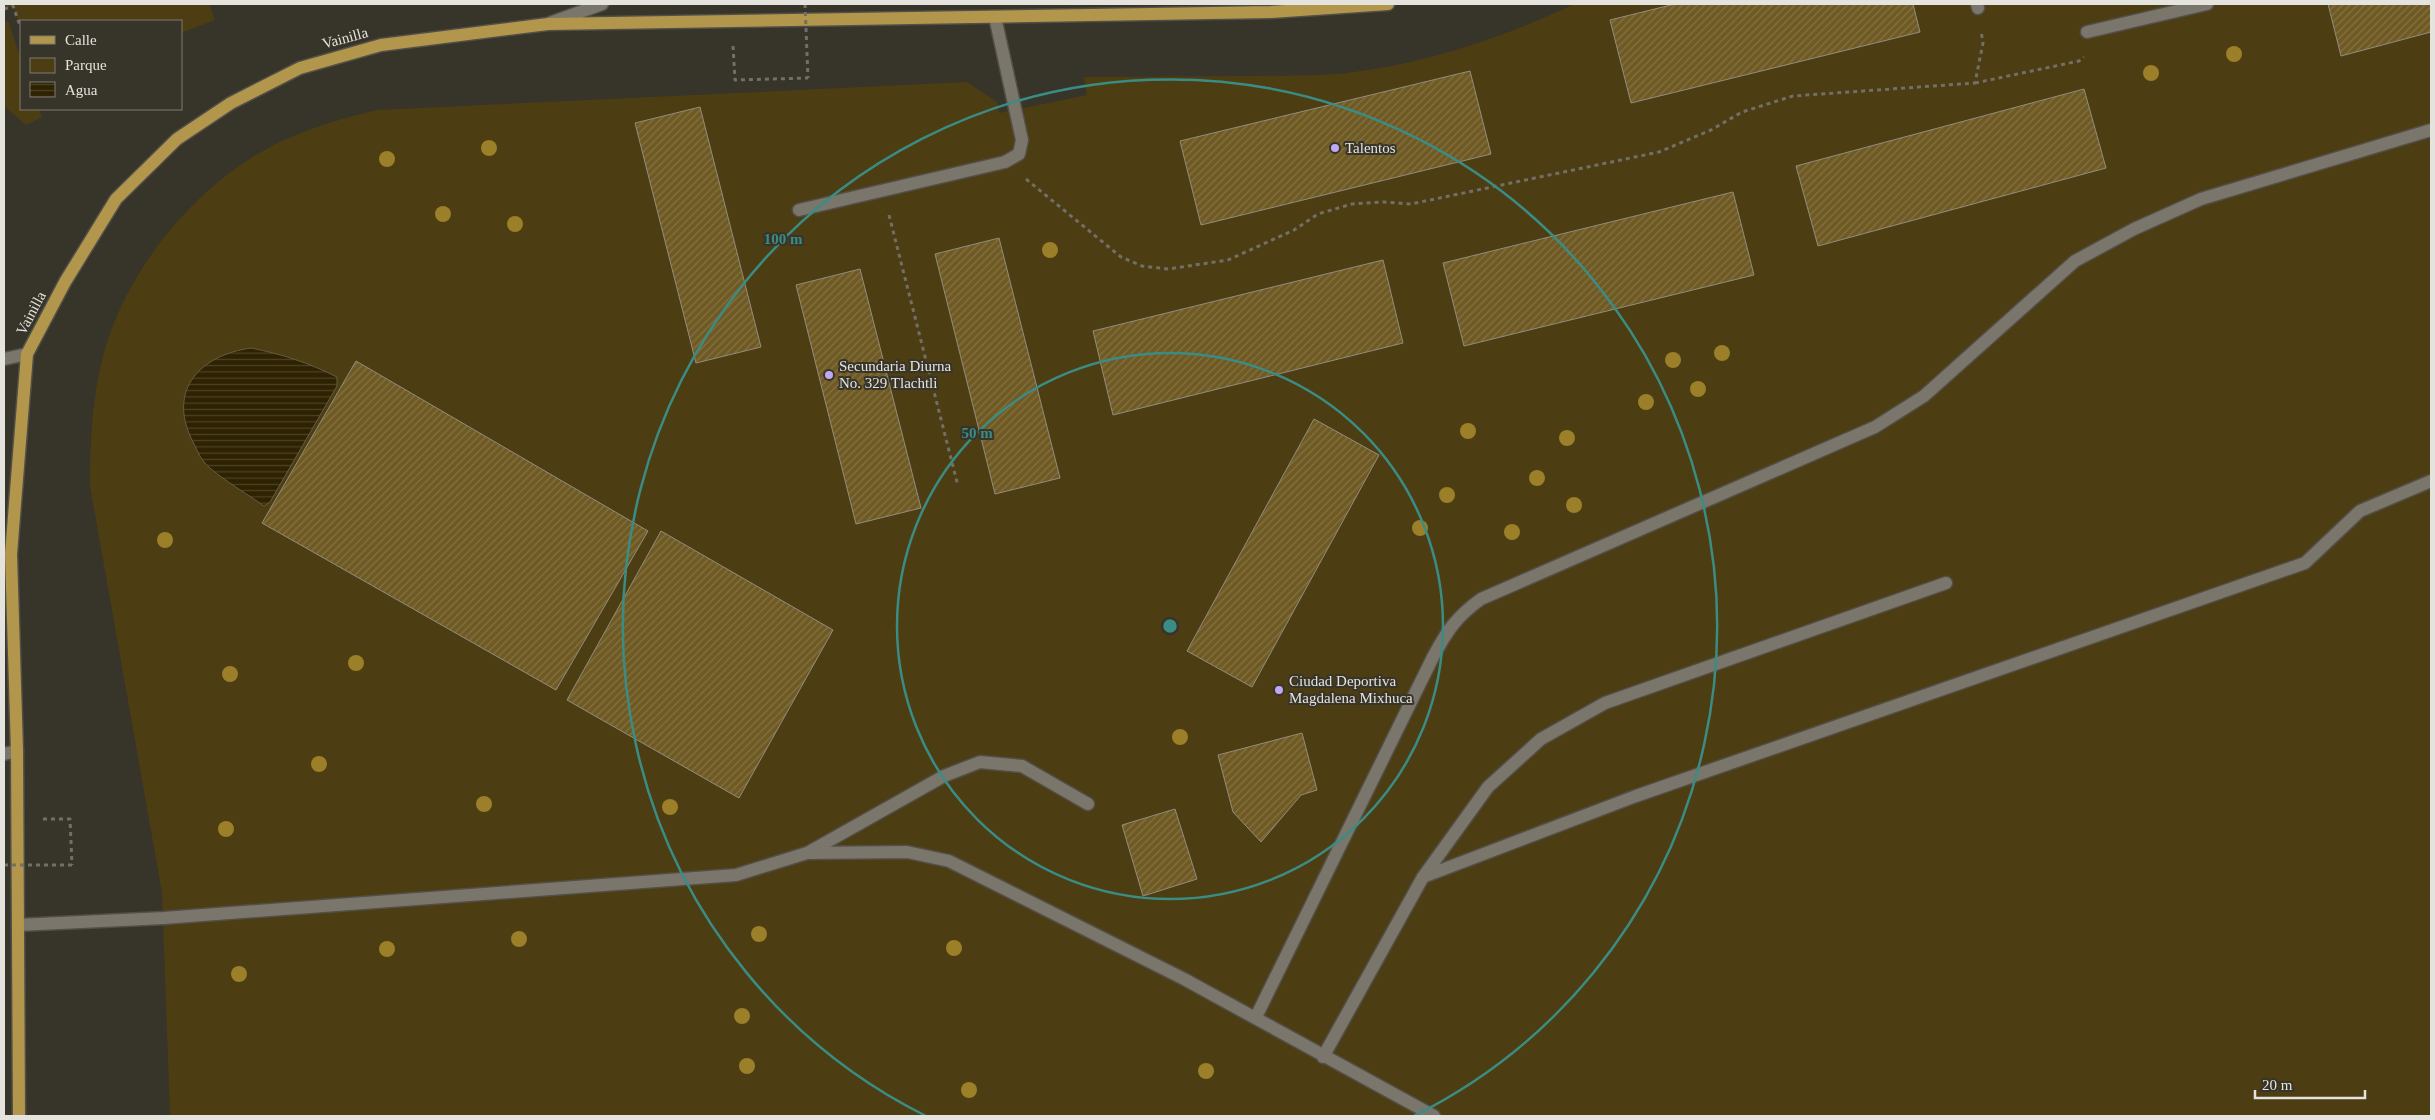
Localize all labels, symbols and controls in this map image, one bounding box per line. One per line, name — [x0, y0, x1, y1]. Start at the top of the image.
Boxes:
legend — [20, 20, 182, 110]
street label: Vainilla — [320, 24, 370, 52]
text: Calle — [65, 32, 97, 48]
text: Parque — [65, 57, 107, 73]
text: Agua — [65, 82, 98, 98]
place label: Talentos — [1345, 140, 1396, 156]
marker: Talentos — [1329, 142, 1341, 154]
text: 100 m — [764, 231, 803, 247]
street label: Vainilla — [13, 288, 49, 337]
place label: Secundaria Diurna No. 329 Tlachtli — [839, 358, 951, 391]
marker: Secundaria Diurna No. 329 Tlachtli — [823, 369, 835, 381]
text: 50 m — [961, 425, 993, 441]
centre of rings — [1161, 617, 1179, 635]
place label: Ciudad Deportiva Magdalena Mixhuca — [1289, 673, 1413, 706]
marker: Ciudad Deportiva Magdalena Mixhuca — [1273, 684, 1285, 696]
scale bar — [2255, 1068, 2365, 1100]
text: 20 m — [2262, 1077, 2293, 1093]

